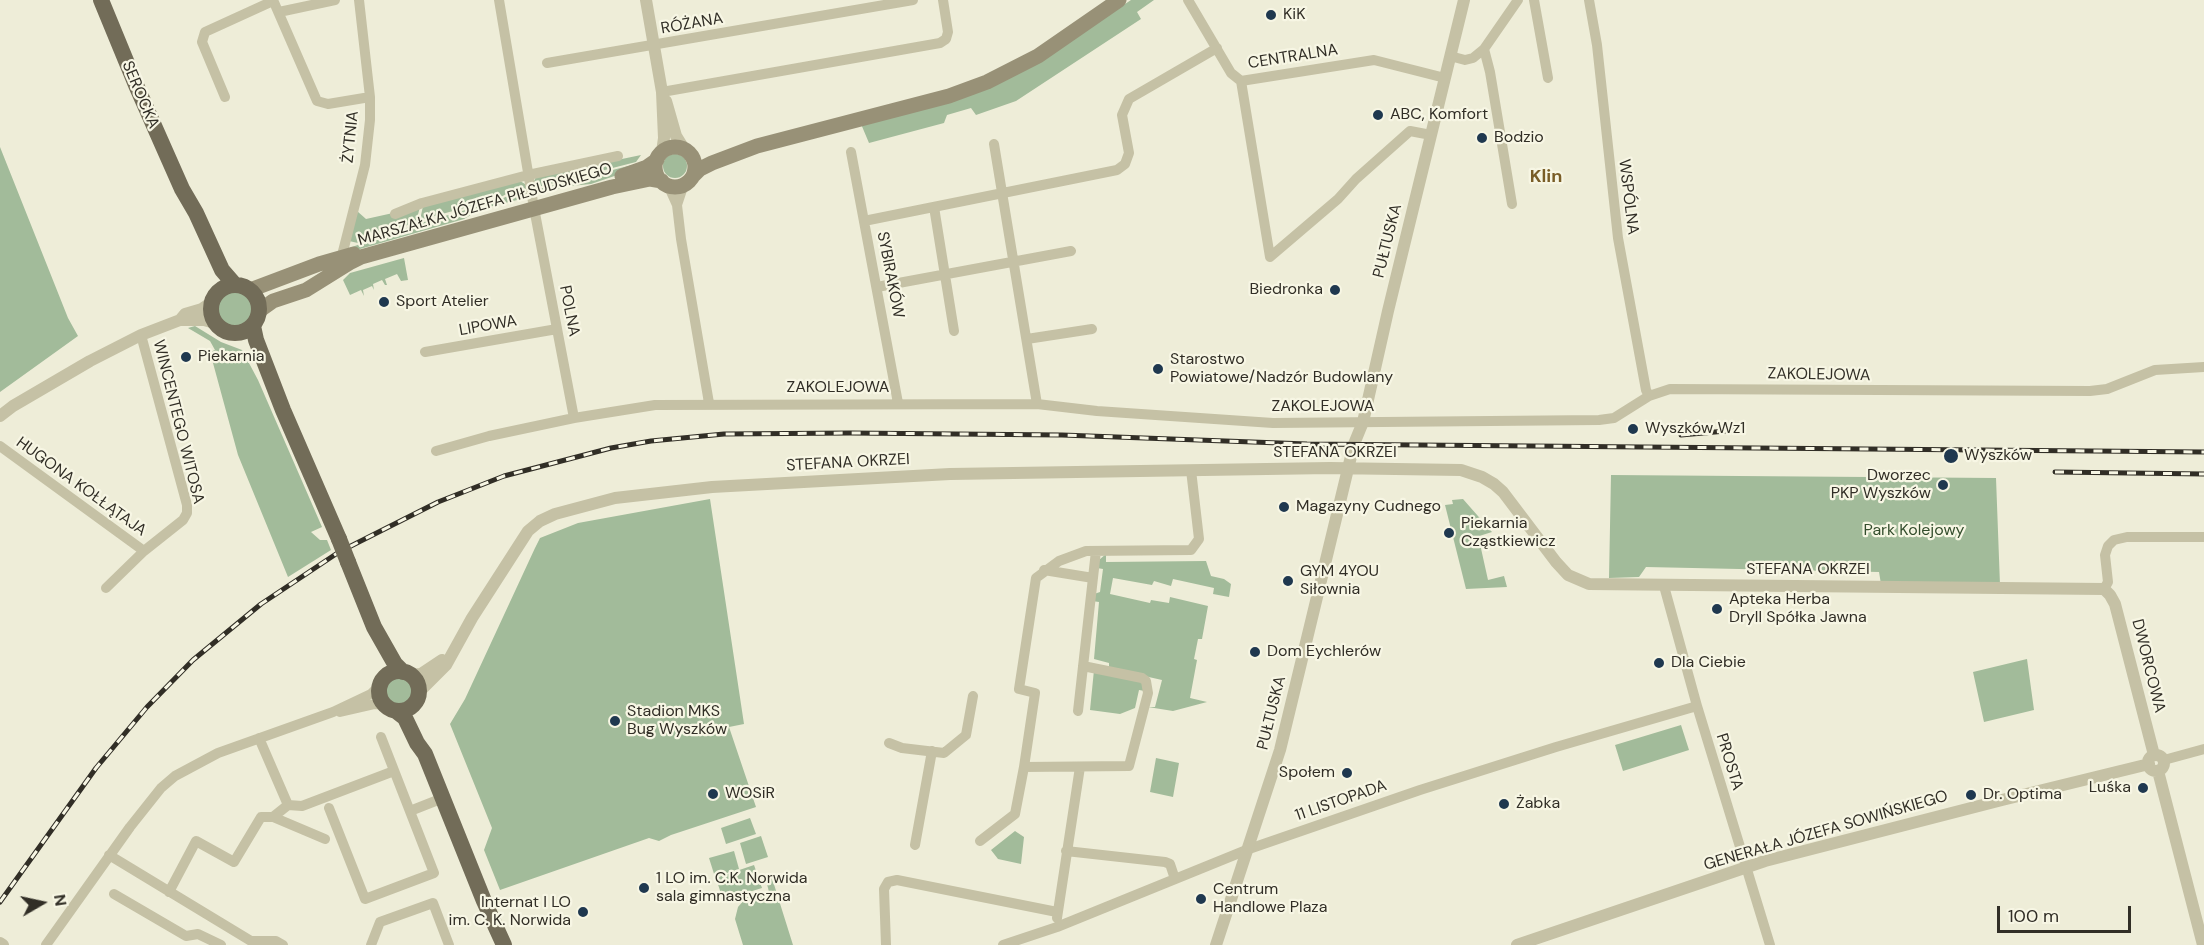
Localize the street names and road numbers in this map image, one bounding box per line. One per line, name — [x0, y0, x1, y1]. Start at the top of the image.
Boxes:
street label: RÓŻANA — [659, 9, 725, 39]
street label: CENTRALNA — [1247, 40, 1339, 74]
street label: SEROCKA — [117, 58, 163, 132]
street label: ŻYTNIA — [339, 110, 363, 164]
street label: WSPÓLNA — [1614, 158, 1642, 236]
street label: MARSZAŁKA JÓZEFA PIŁSUDSKIEGO — [356, 159, 614, 251]
street label: PUŁTUSKA — [1370, 202, 1406, 280]
street label: SYBIRAKÓW — [872, 230, 908, 320]
street label: POLNA — [555, 284, 583, 338]
street label: LIPOWA — [458, 311, 518, 341]
street label: WINCENTEGO WITOSA — [148, 338, 208, 506]
street label: ZAKOLEJOWA — [1767, 365, 1871, 385]
street label: ZAKOLEJOWA — [787, 378, 889, 398]
street label: ZAKOLEJOWA — [1272, 397, 1374, 417]
street label: HUGONA KOŁŁĄTAJA — [12, 433, 150, 541]
street label: STEFANA OKRZEI — [1273, 443, 1397, 463]
street label: STEFANA OKRZEI — [786, 450, 910, 476]
street label: STEFANA OKRZEI — [1746, 560, 1870, 580]
street label: DWORCOWA — [2127, 617, 2169, 715]
street label: PUŁTUSKA — [1254, 674, 1290, 752]
street label: PROSTA — [1711, 731, 1747, 793]
street label: 11 LISTOPADA — [1293, 776, 1389, 826]
street label: GENERAŁA JÓZEFA SOWIŃSKIEGO — [1702, 787, 1950, 875]

